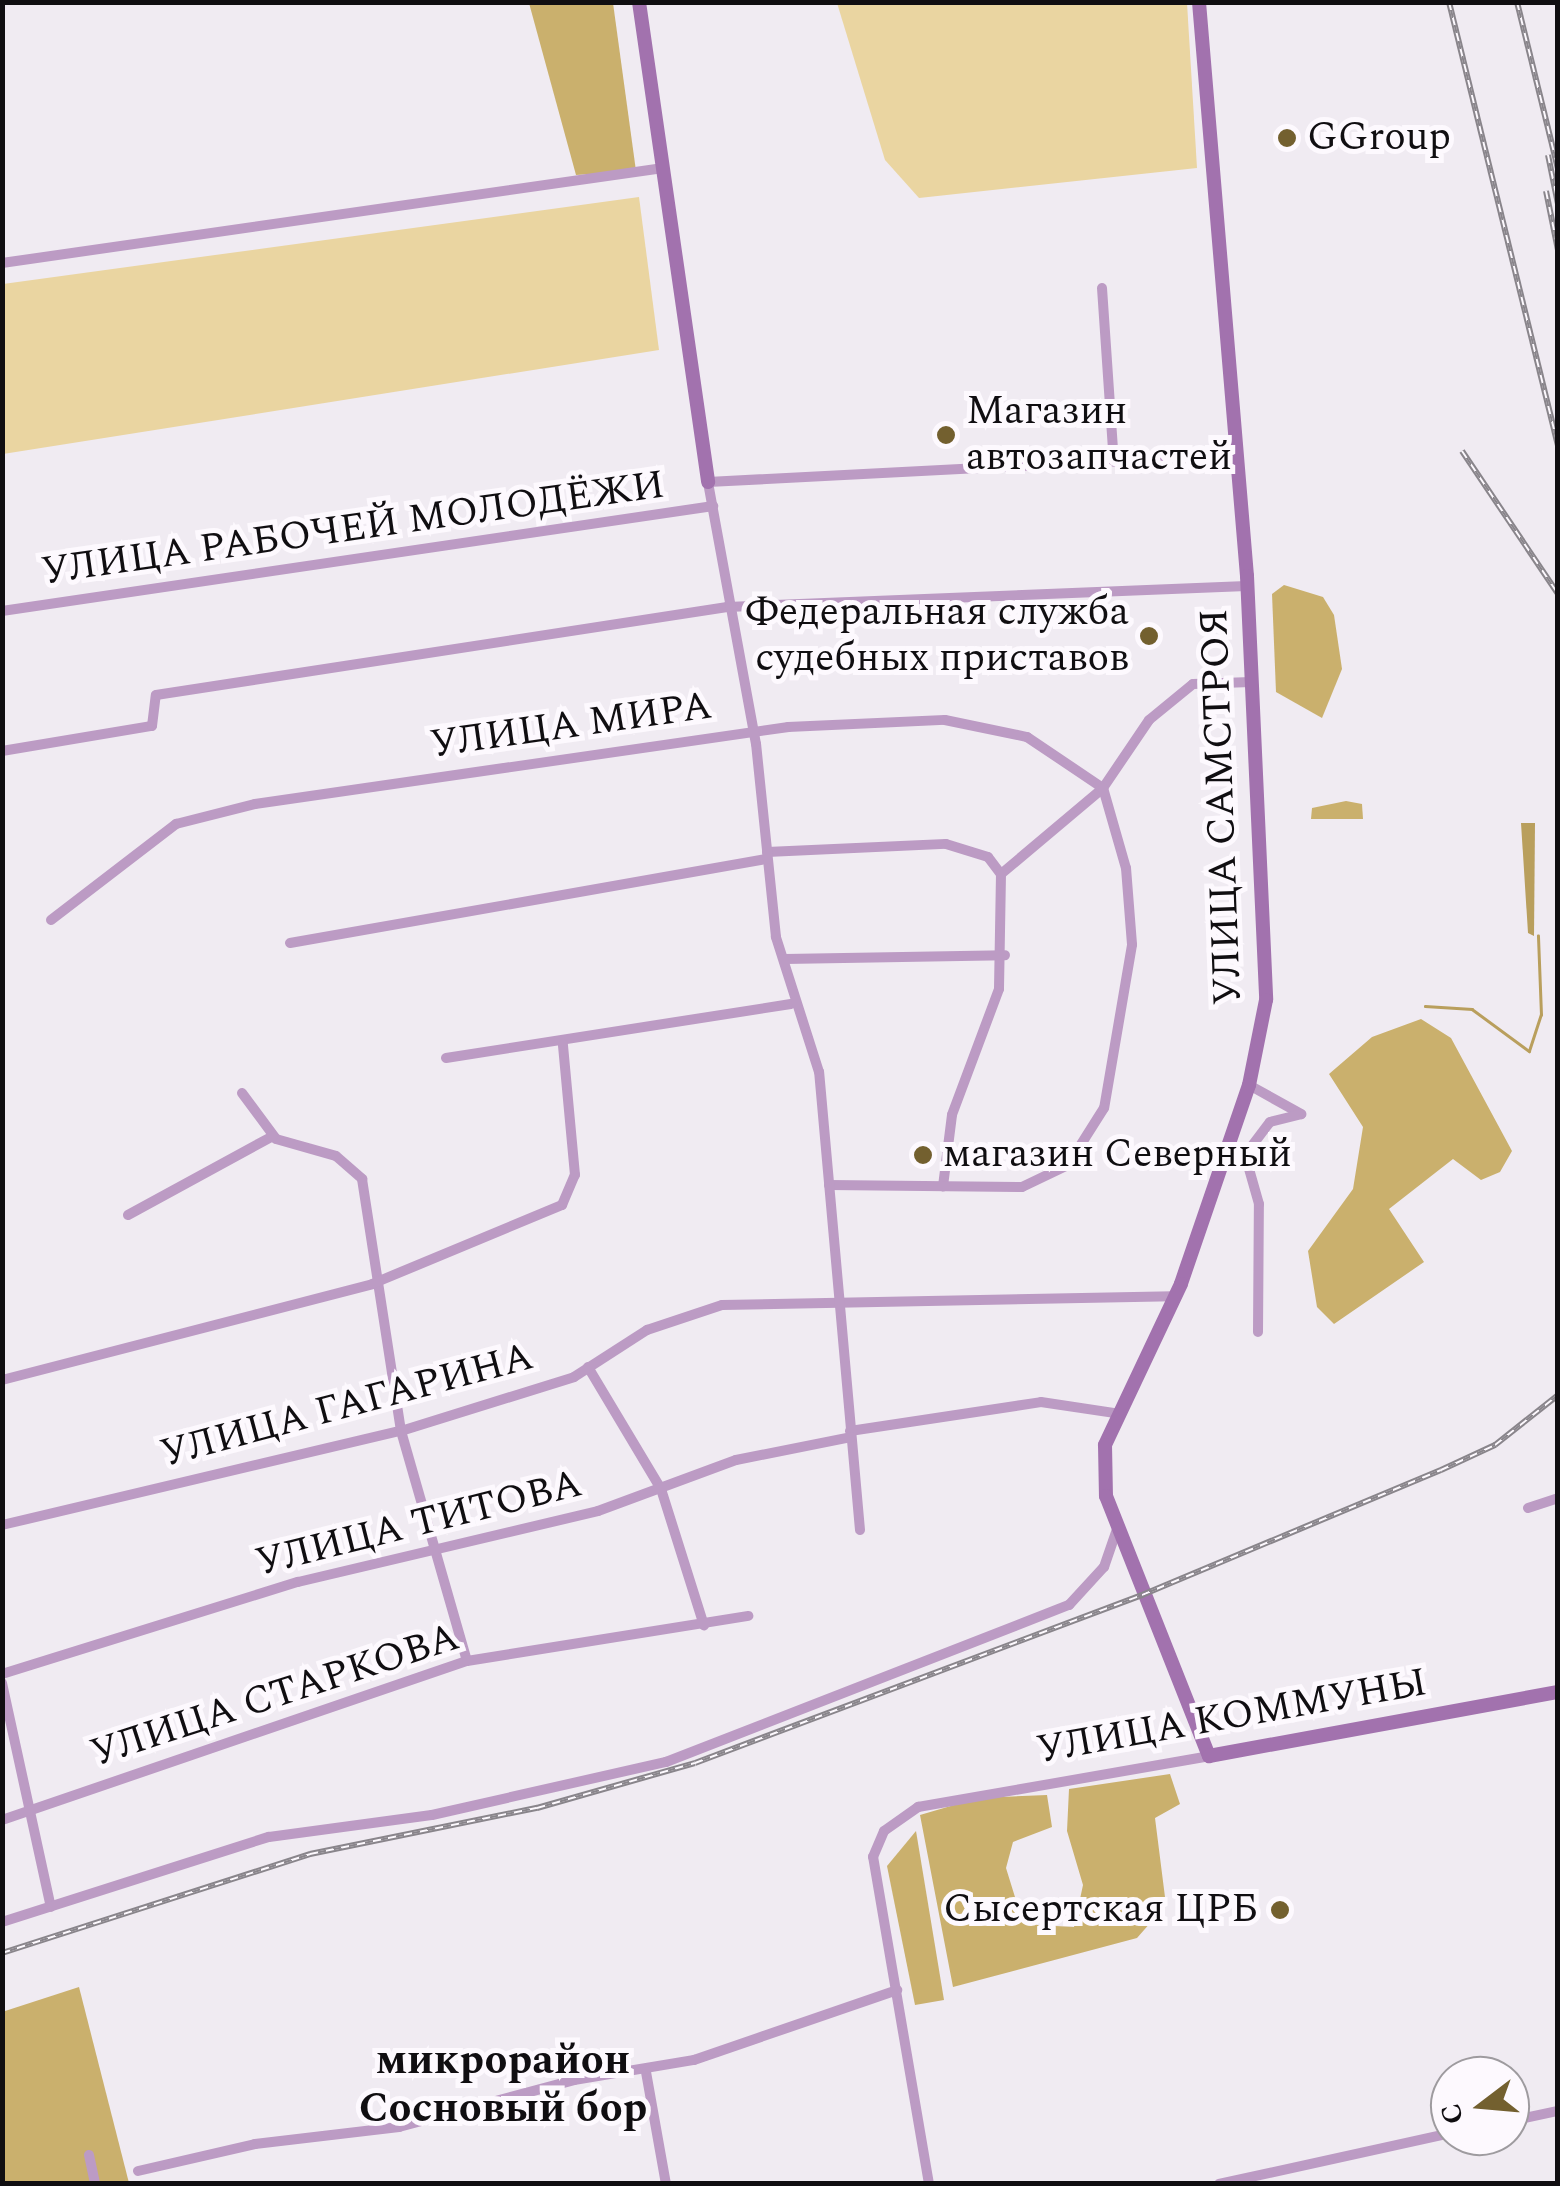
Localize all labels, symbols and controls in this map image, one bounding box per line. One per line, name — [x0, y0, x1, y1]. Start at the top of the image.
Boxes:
place label: GGroup — [1307, 114, 1451, 162]
marker: GGroup — [1276, 127, 1298, 149]
place label: Магазин автозапчастей — [966, 388, 1232, 482]
marker: Магазин автозапчастей — [935, 424, 957, 446]
street label: УЛИЦА РАБОЧЕЙ МОЛОДЁЖИ — [38, 461, 668, 597]
place label: Федеральная служба судебных приставов — [745, 589, 1129, 683]
street label: УЛИЦА САМСТРОЯ — [1191, 608, 1253, 1006]
marker: Федеральная служба судебных приставов — [1138, 625, 1160, 647]
street label: УЛИЦА МИРА — [427, 682, 715, 770]
place label: магазин Северный — [943, 1131, 1292, 1179]
marker: магазин Северный — [912, 1144, 934, 1166]
street label: УЛИЦА ГАГАРИНА — [156, 1333, 538, 1479]
street label: УЛИЦА ТИТОВА — [251, 1460, 587, 1588]
street label: УЛИЦА СТАРКОВА — [85, 1614, 465, 1778]
street label: УЛИЦА КОММУНЫ — [1033, 1659, 1431, 1775]
place label: Сысертская ЦРБ — [943, 1886, 1258, 1934]
marker: Сысертская ЦРБ — [1267, 1897, 1293, 1923]
district label: микрорайон Сосновый бор — [359, 2036, 647, 2134]
north arrow — [1430, 2056, 1530, 2156]
text: С — [1429, 2098, 1476, 2129]

